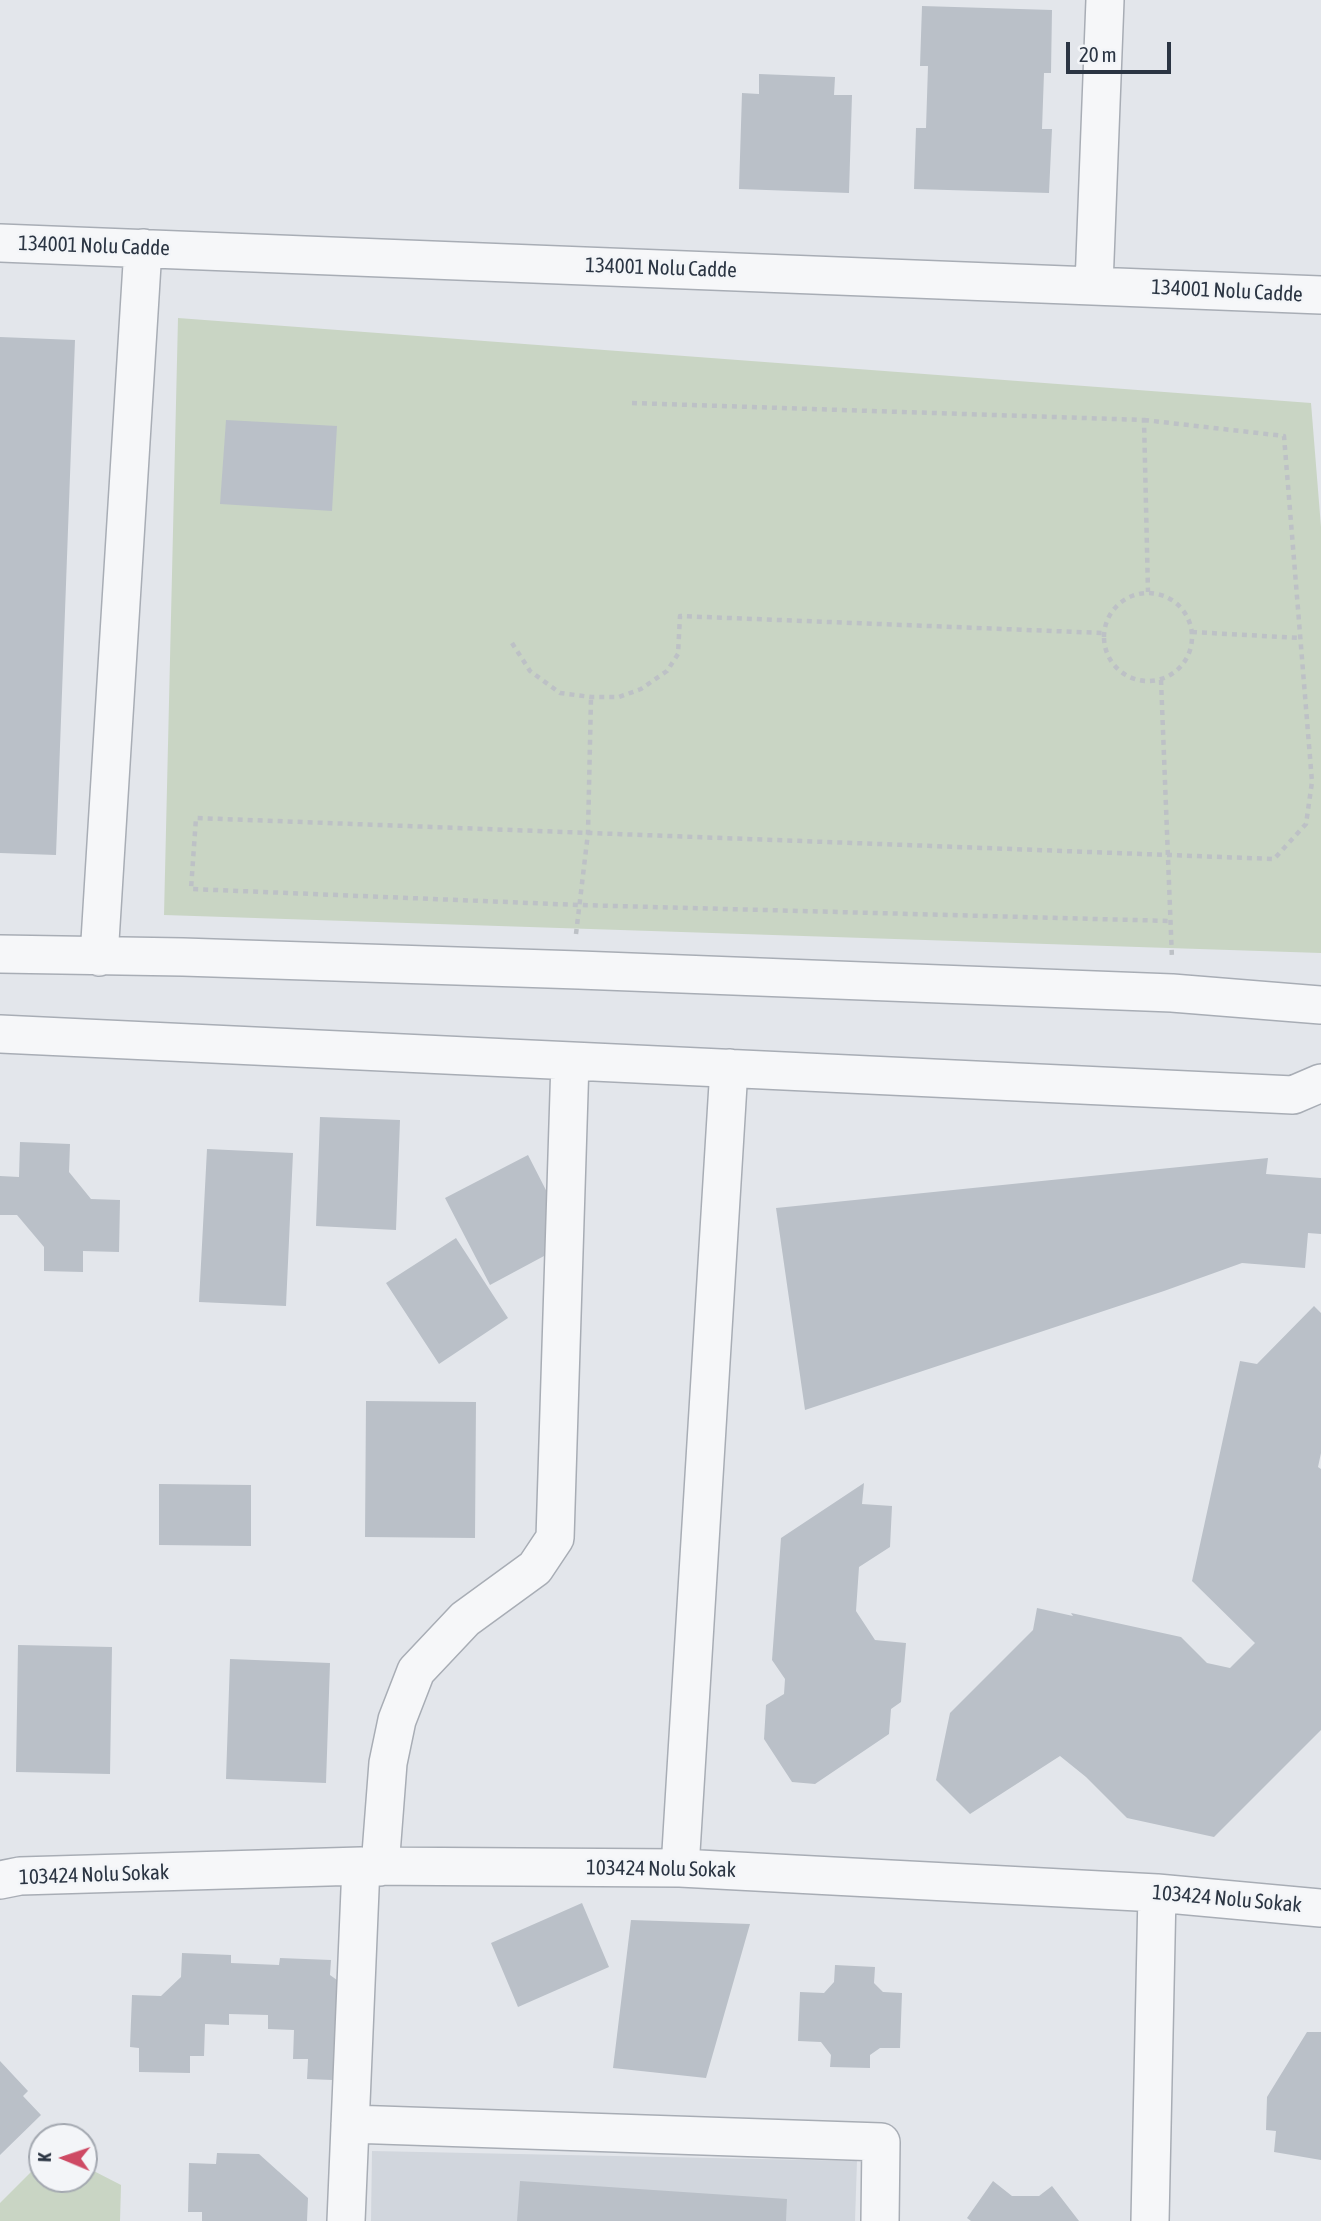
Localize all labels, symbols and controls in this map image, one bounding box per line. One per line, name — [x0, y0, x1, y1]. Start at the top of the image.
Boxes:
scale bar — [1069, 28, 1174, 72]
text: 20 m — [1079, 42, 1117, 66]
street label: 134001 Nolu Cadde — [18, 231, 170, 261]
street label: 134001 Nolu Cadde — [585, 253, 737, 283]
street label: 134001 Nolu Cadde — [1151, 274, 1303, 308]
street label: 103424 Nolu Sokak — [586, 1855, 736, 1883]
street label: 103424 Nolu Sokak — [19, 1860, 169, 1890]
street label: 103424 Nolu Sokak — [1151, 1880, 1303, 1918]
north arrow — [28, 2123, 98, 2193]
text: K — [33, 2152, 55, 2162]

